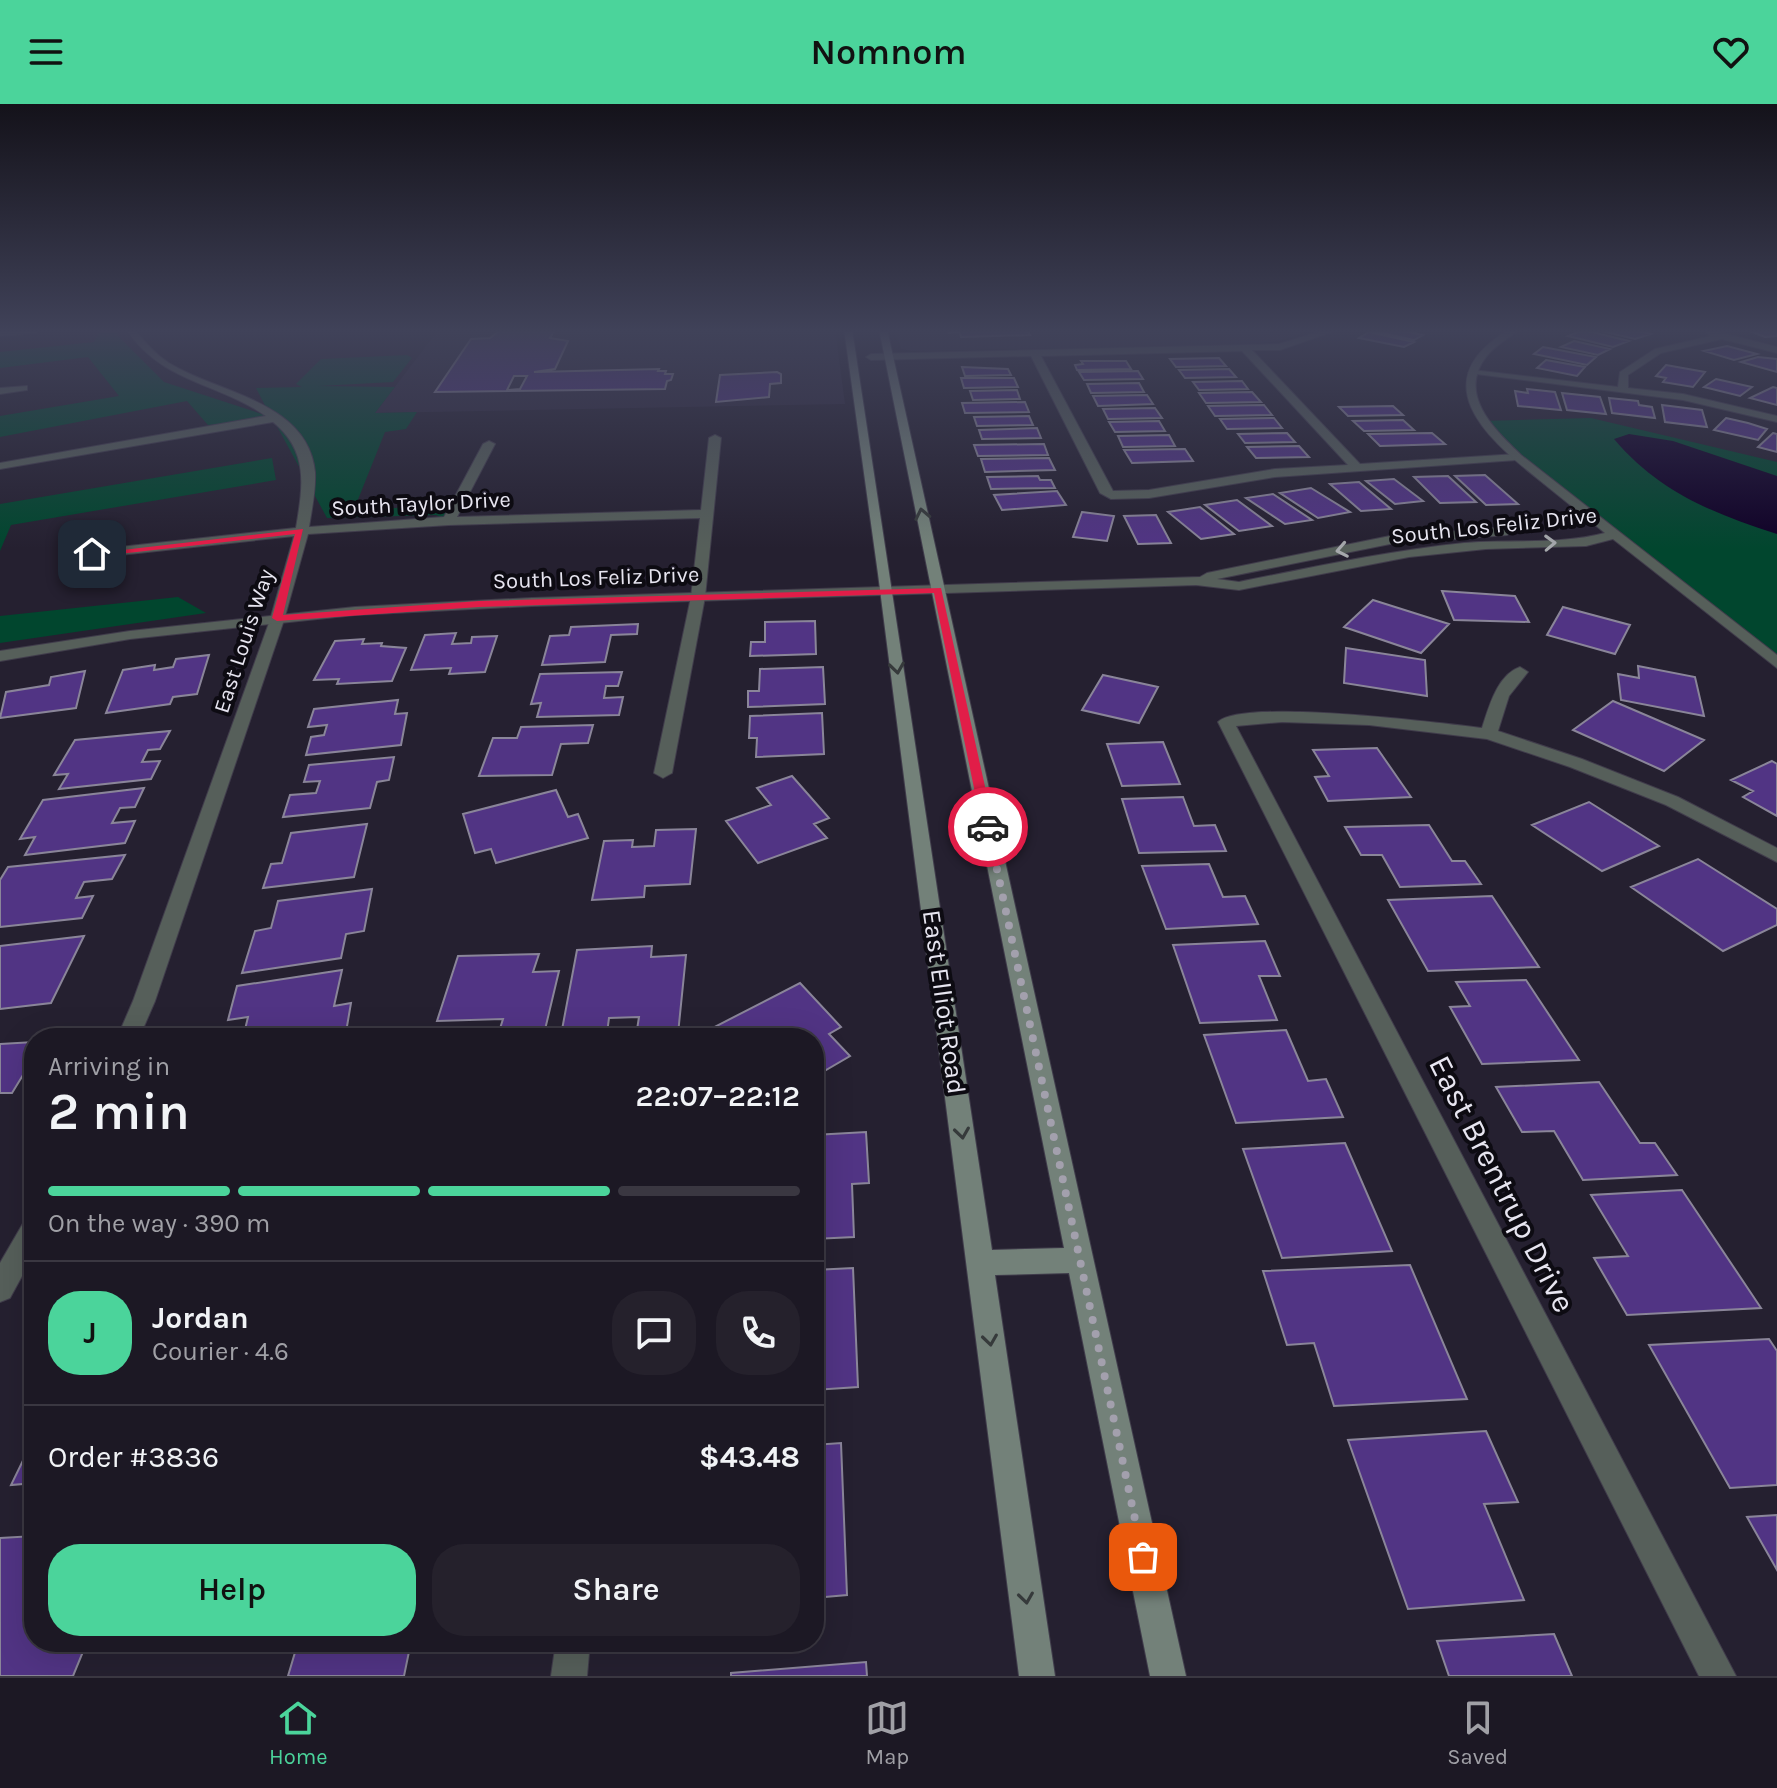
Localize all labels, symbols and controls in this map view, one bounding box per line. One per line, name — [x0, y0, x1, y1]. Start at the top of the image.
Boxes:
icon: menu — [24, 30, 68, 74]
icon: heart — [1709, 30, 1753, 74]
text: Nomnom — [810, 31, 967, 73]
street label: South Taylor Drive — [331, 486, 511, 522]
street label: South Los Feliz Drive — [1390, 502, 1598, 550]
one-way arrow — [914, 508, 931, 521]
pin — [58, 520, 126, 588]
icon: home — [70, 532, 114, 576]
one-way arrow — [1544, 534, 1557, 551]
one-way arrow — [1336, 540, 1349, 557]
street label: South Los Feliz Drive — [492, 561, 700, 595]
street label: East Louis Way — [208, 566, 280, 716]
one-way arrow — [888, 661, 905, 675]
courier — [948, 787, 1028, 867]
icon: car — [966, 805, 1010, 849]
street label: East Elliot Road — [916, 908, 972, 1096]
street label: East Brentrup Drive — [1421, 1049, 1583, 1319]
text: Arriving in — [48, 1051, 170, 1082]
text: 22:07–22:12 — [636, 1078, 800, 1114]
text: 2 min — [48, 1081, 190, 1142]
one-way arrow — [953, 1126, 970, 1140]
text: On the way · 390 m — [48, 1208, 270, 1239]
button: chat — [612, 1291, 696, 1375]
button: phone — [716, 1291, 800, 1375]
text: Jordan — [152, 1300, 249, 1336]
text: J — [83, 1315, 97, 1351]
one-way arrow — [981, 1333, 998, 1347]
text: Courier · 4.6 — [152, 1336, 289, 1367]
text: Order #3836 — [48, 1439, 219, 1475]
text: $43.48 — [699, 1439, 800, 1475]
pin — [1109, 1523, 1177, 1591]
icon: bag — [1121, 1535, 1165, 1579]
button: Help — [48, 1544, 416, 1636]
button: Share — [432, 1544, 800, 1636]
one-way arrow — [1017, 1591, 1034, 1604]
tab: Home — [269, 1696, 328, 1770]
tab: Map — [865, 1696, 909, 1770]
tab: Saved — [1447, 1696, 1508, 1770]

